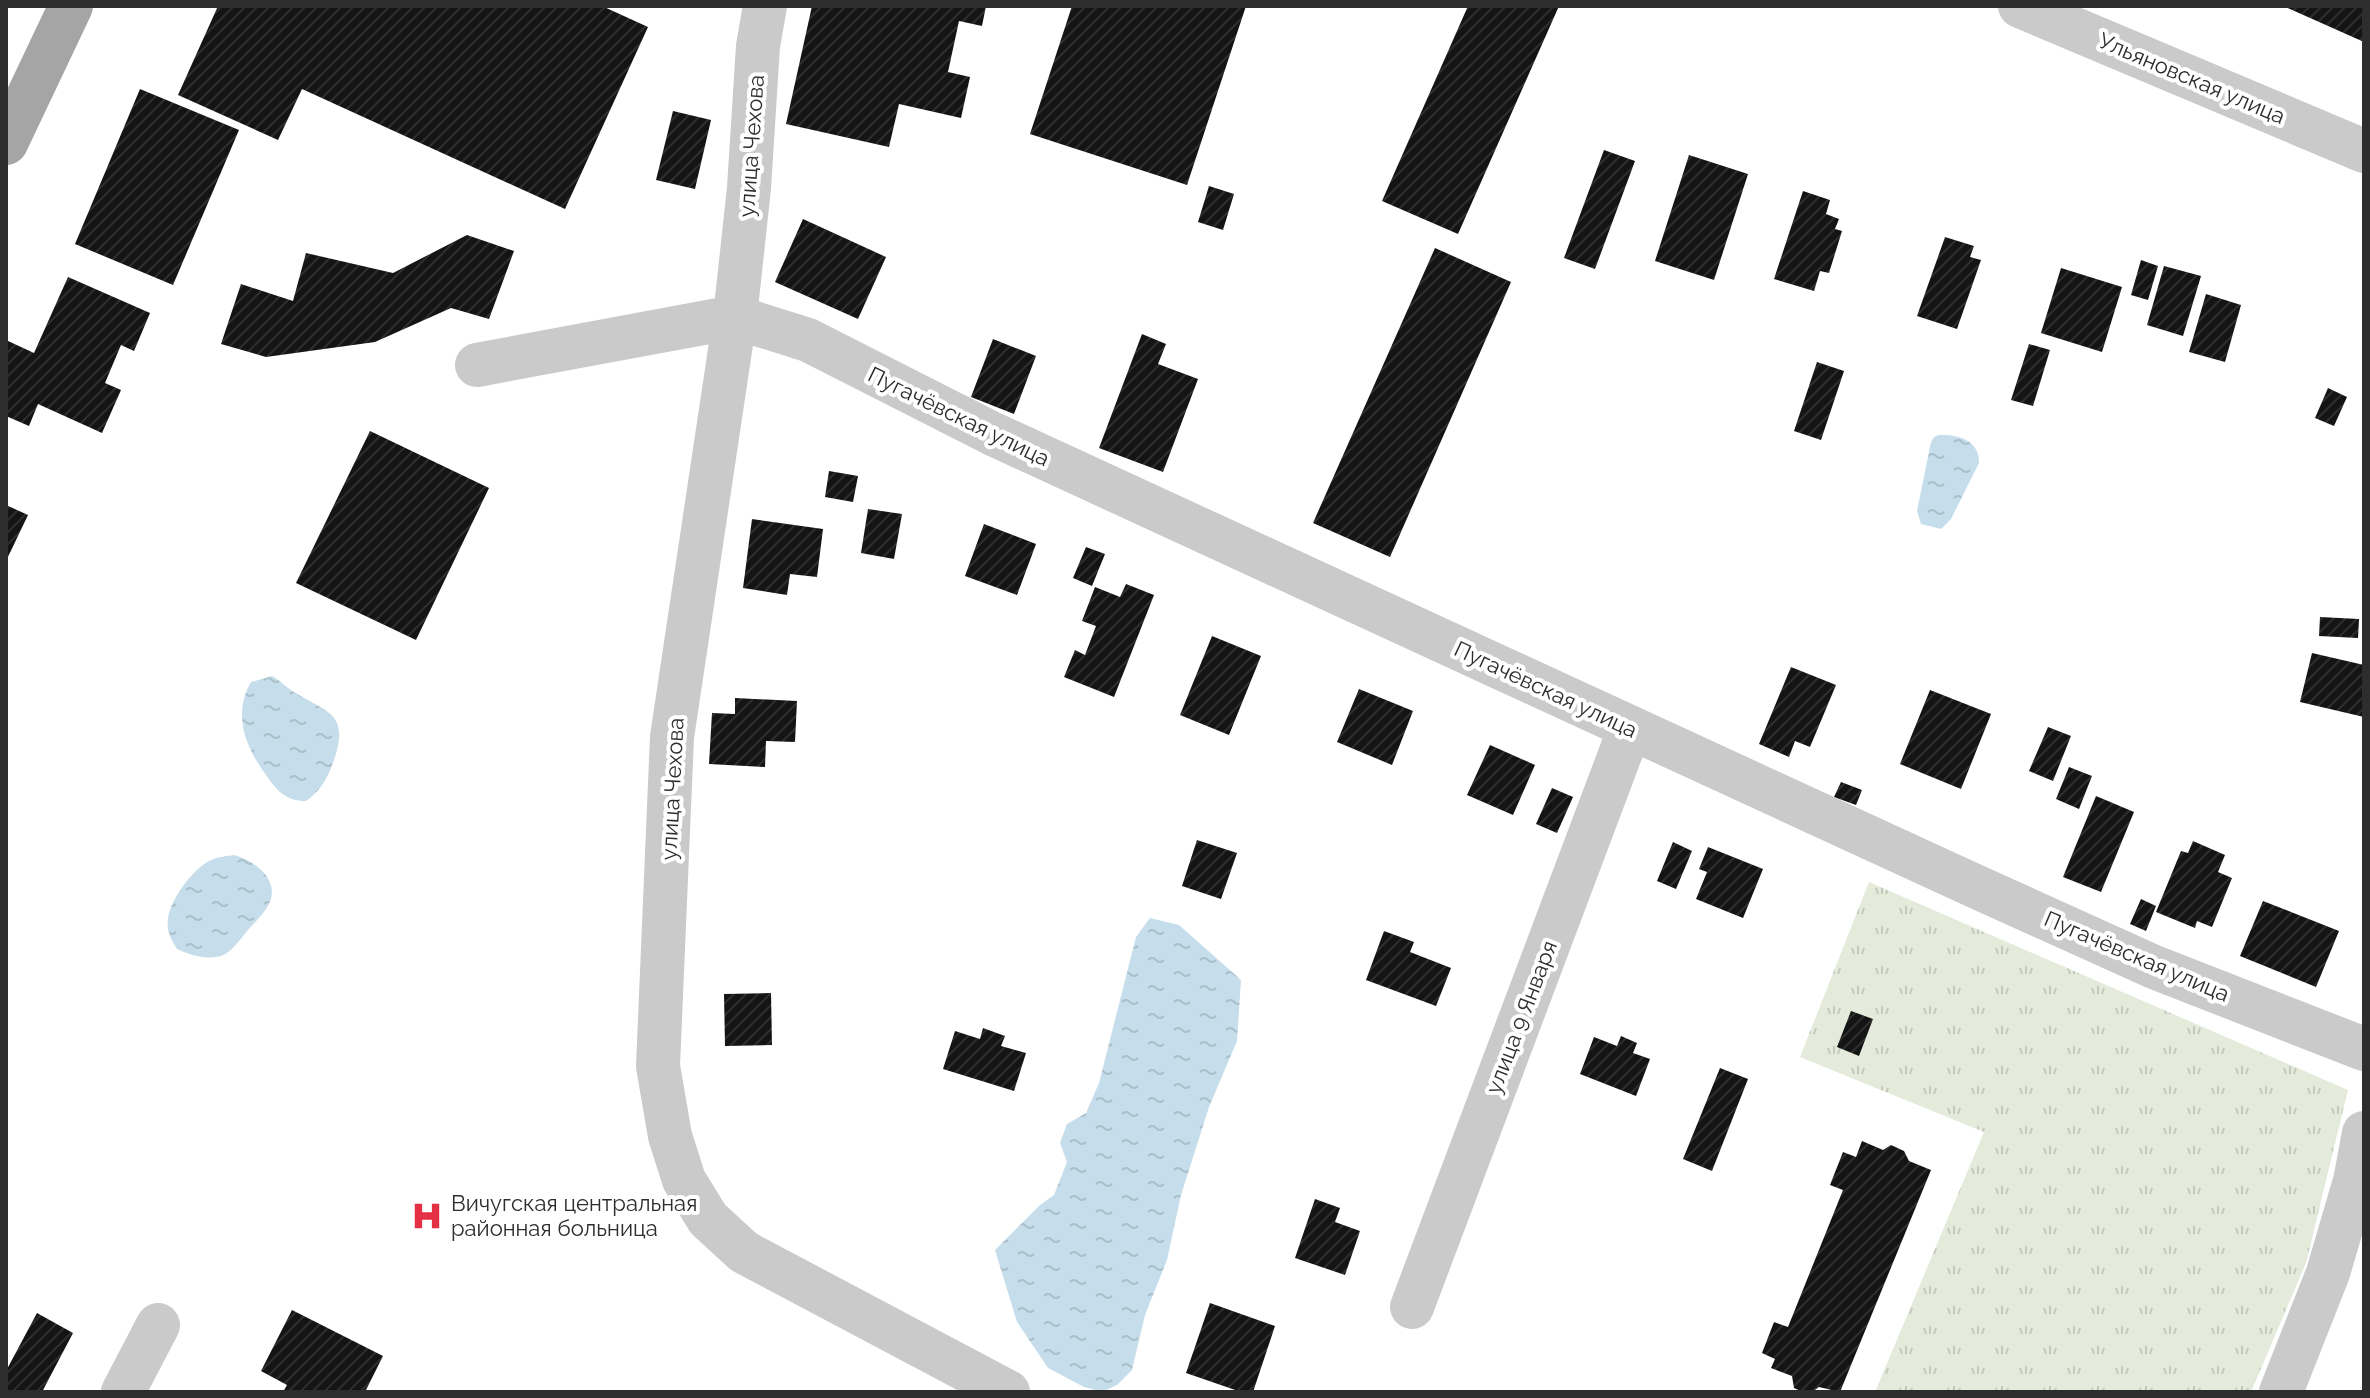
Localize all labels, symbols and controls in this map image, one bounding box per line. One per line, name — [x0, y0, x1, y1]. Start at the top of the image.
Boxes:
street label: Ульяновская улица — [2095, 27, 2289, 129]
street label: улица Чехова — [733, 74, 769, 218]
street label: Пугачёвская улица — [864, 361, 1054, 471]
street label: Пугачёвская улица — [1450, 635, 1642, 743]
street label: улица Чехова — [655, 717, 689, 861]
street label: Пугачёвская улица — [2040, 905, 2234, 1007]
street label: улица 9 Января — [1480, 937, 1562, 1097]
place label: Вичугская центральная районная больница — [451, 1190, 697, 1241]
hospital icon: Вичугская центральная районная больница — [410, 1199, 444, 1233]

